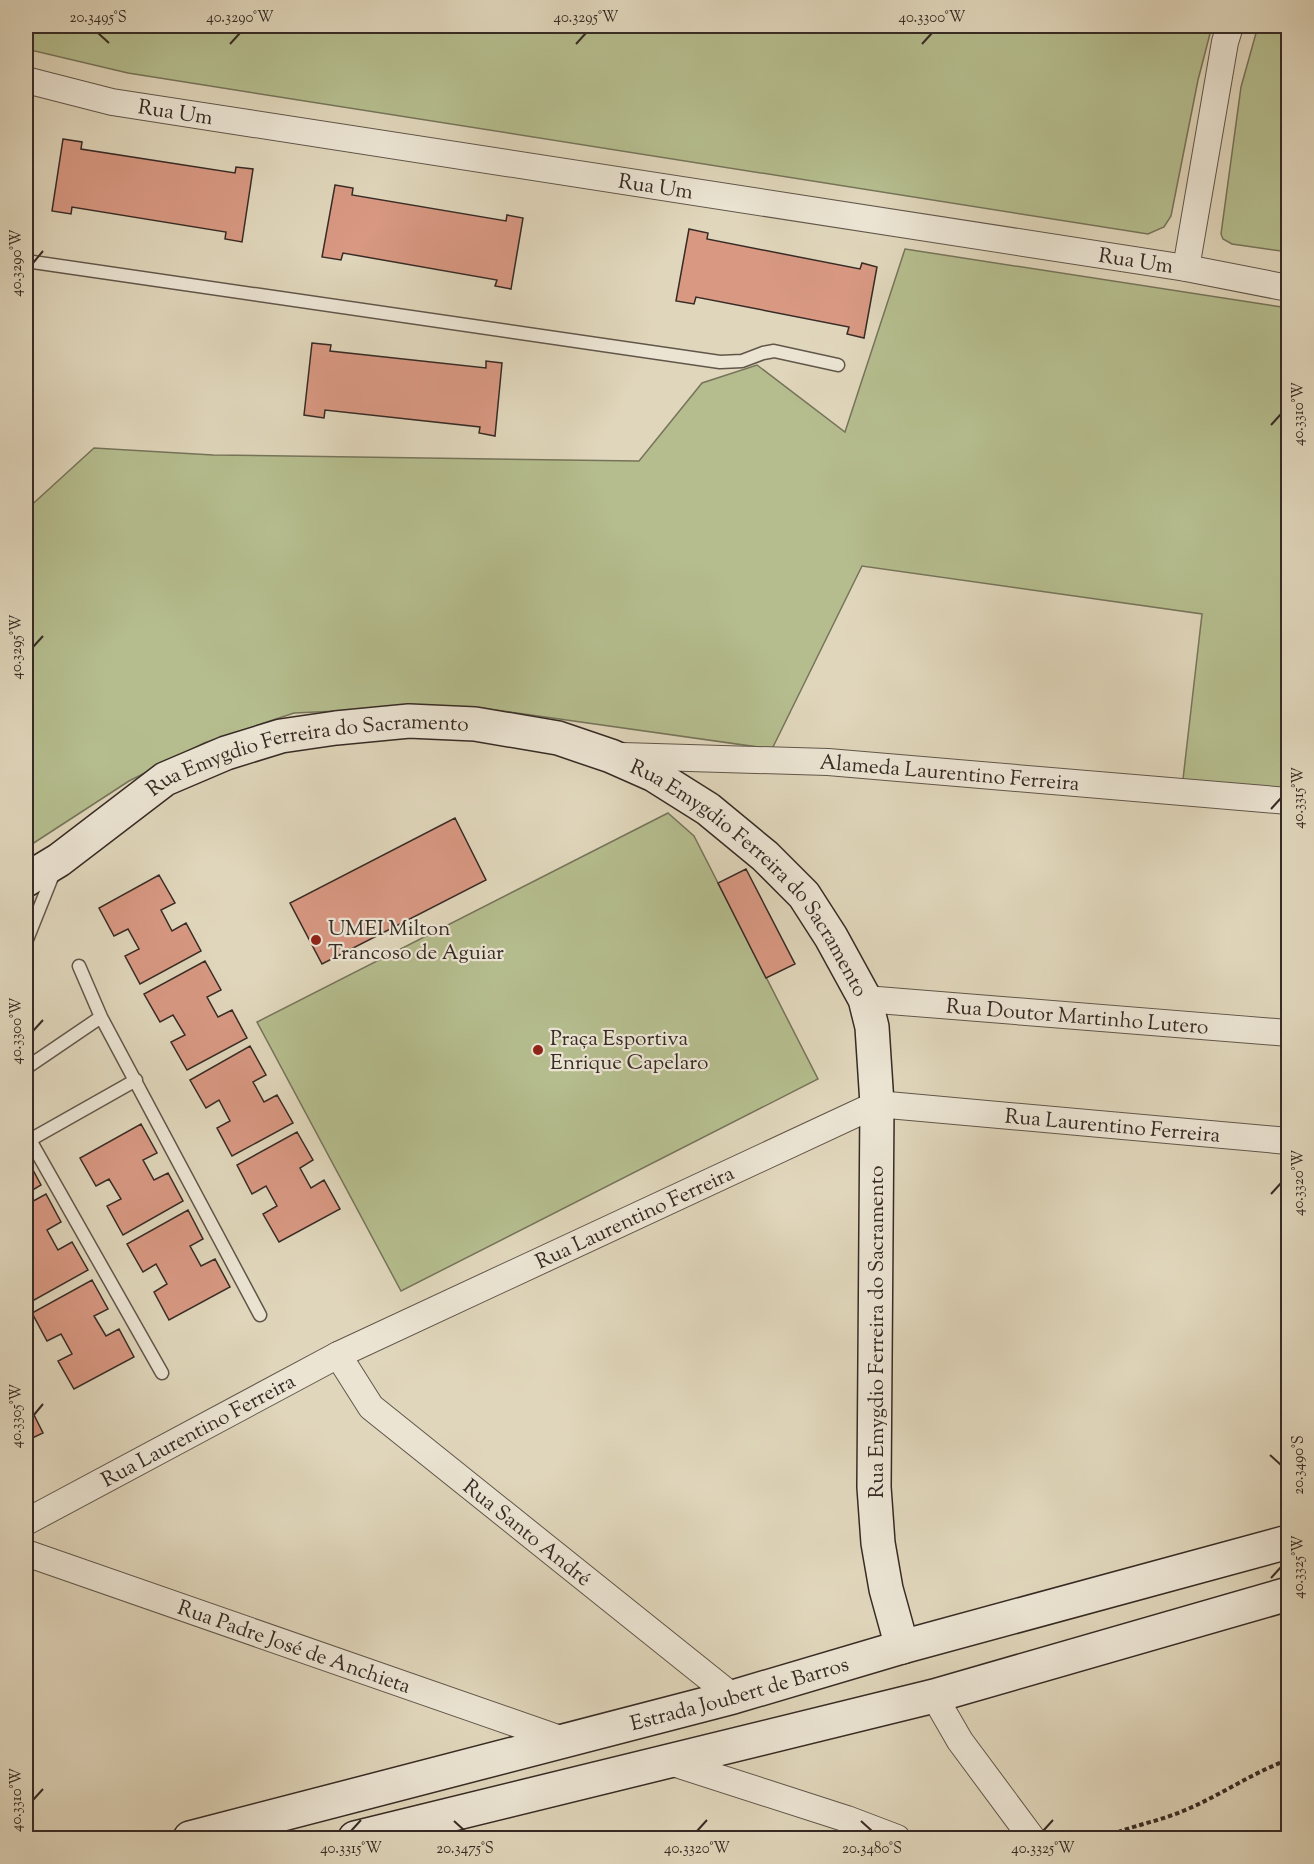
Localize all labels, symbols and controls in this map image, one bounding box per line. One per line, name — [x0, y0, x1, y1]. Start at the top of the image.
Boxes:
text: 20.3495°S — [69, 8, 127, 29]
text: 40.3290°W — [206, 8, 274, 29]
text: 40.3295°W — [554, 8, 619, 29]
text: 40.3300°W — [899, 8, 966, 29]
street label: Rua Um — [136, 93, 215, 134]
street label: Rua Um — [616, 167, 695, 209]
text: 40.3290°W — [7, 229, 28, 297]
street label: Rua Um — [1096, 242, 1175, 283]
text: 40.3310°W — [1289, 382, 1310, 446]
text: 40.3295°W — [7, 614, 28, 679]
street label: Rua Emygdio Ferreira do Sacramento — [141, 708, 469, 805]
street label: Alameda Laurentino Ferreira — [819, 749, 1081, 800]
street label: Rua Emygdio Ferreira do Sacramento — [625, 753, 874, 1003]
text: 40.3315°W — [1289, 767, 1310, 829]
place label: UMEI Milton Trancoso de Aguiar — [328, 915, 504, 969]
marker: UMEI Milton Trancoso de Aguiar — [309, 933, 323, 947]
street label: Rua Doutor Martinho Lutero — [945, 993, 1210, 1044]
text: 40.3300°W — [7, 997, 28, 1064]
place label: Praça Esportiva Enrique Capelaro — [550, 1025, 709, 1079]
marker: Praça Esportiva Enrique Capelaro — [531, 1043, 545, 1057]
street label: Rua Laurentino Ferreira — [1003, 1103, 1222, 1152]
text: 40.3320°W — [1289, 1150, 1310, 1216]
street label: Rua Laurentino Ferreira — [531, 1159, 740, 1278]
street label: Rua Emygdio Ferreira do Sacramento — [863, 1166, 893, 1498]
street label: Rua Laurentino Ferreira — [96, 1367, 302, 1496]
text: 40.3305°W — [7, 1383, 28, 1448]
text: 20.3490°S — [1289, 1435, 1310, 1495]
street label: Rua Santo André — [456, 1473, 597, 1595]
text: 40.3325°W — [1289, 1535, 1310, 1599]
street label: Rua Padre José de Anchieta — [173, 1594, 414, 1703]
street label: Estrada Joubert de Barros — [627, 1651, 853, 1740]
text: 40.3310°W — [7, 1768, 28, 1832]
text: 40.3315°W — [320, 1839, 382, 1860]
text: 20.3475°S — [436, 1839, 494, 1860]
text: 40.3320°W — [664, 1839, 730, 1860]
text: 20.3480°S — [842, 1839, 902, 1860]
text: 40.3325°W — [1011, 1839, 1075, 1860]

